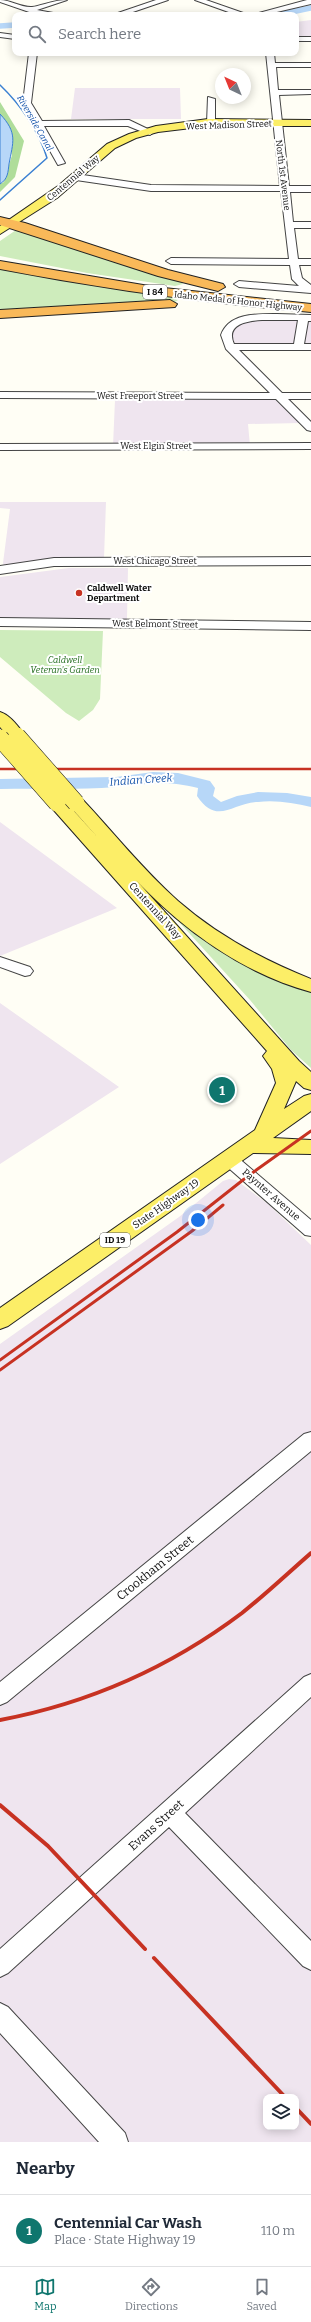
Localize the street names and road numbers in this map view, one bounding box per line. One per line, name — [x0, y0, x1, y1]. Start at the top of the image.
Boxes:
street label: West Madison Street — [186, 118, 273, 131]
street label: North 1st Avenue — [274, 139, 292, 211]
street label: Centennial Way — [45, 153, 101, 203]
road number: I 84 — [143, 285, 167, 299]
street label: Idaho Medal of Honor Highway — [174, 289, 303, 313]
street label: West Freeport Street — [97, 391, 184, 401]
street label: West Elgin Street — [120, 441, 192, 451]
street label: West Chicago Street — [113, 556, 197, 566]
street label: West Belmont Street — [112, 618, 199, 630]
street label: Centennial Way — [126, 880, 184, 943]
street label: Paynter Avenue — [240, 1167, 302, 1223]
street label: State Highway 19 — [130, 1177, 202, 1231]
road number: ID 19 — [100, 1233, 130, 1247]
street label: Crookham Street — [114, 1532, 197, 1603]
street label: Evans Street — [126, 1796, 187, 1853]

